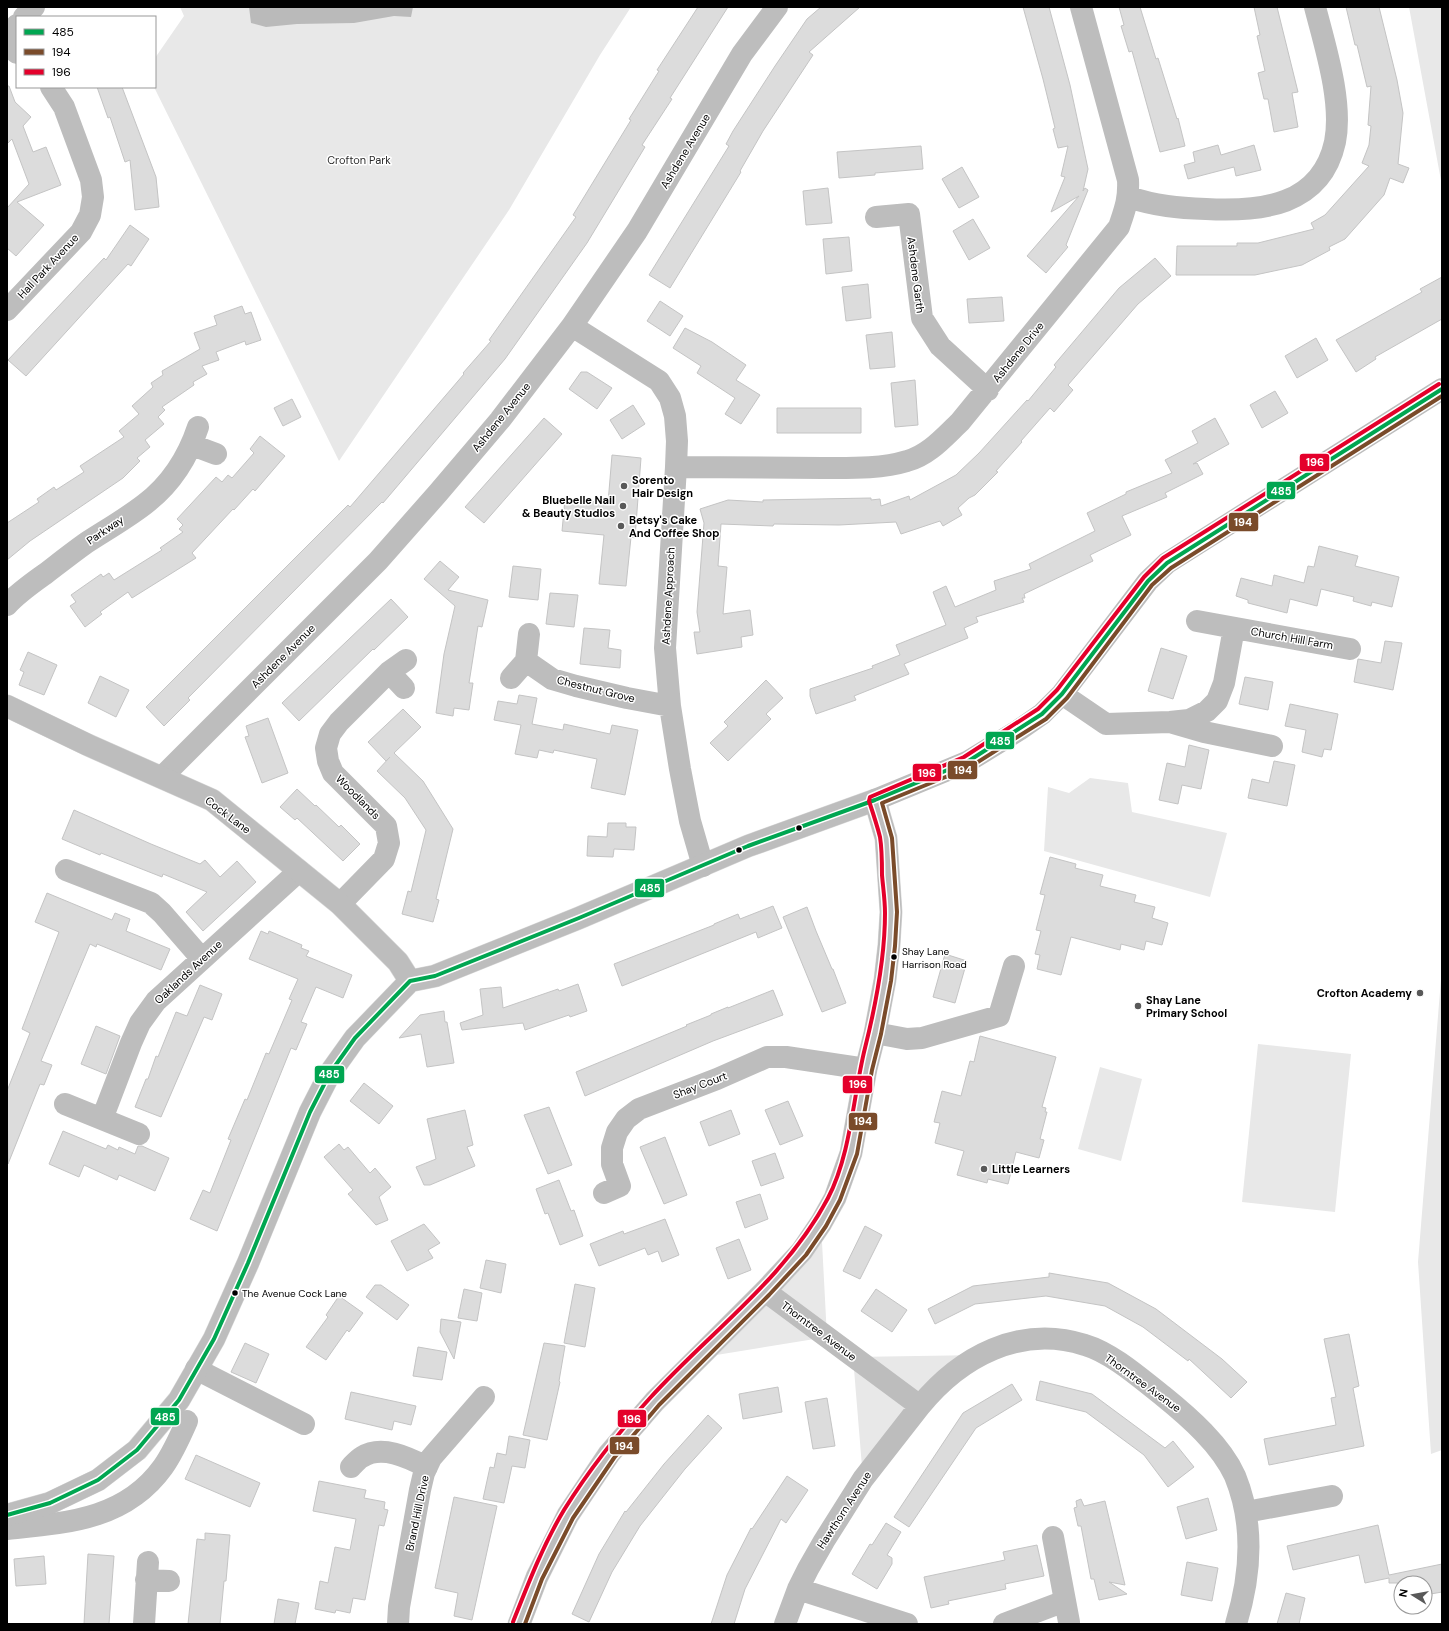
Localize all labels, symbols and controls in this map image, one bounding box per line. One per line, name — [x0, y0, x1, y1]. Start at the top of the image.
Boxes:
legend — [16, 16, 156, 88]
text: 485 — [52, 24, 74, 40]
text: 194 — [52, 44, 71, 60]
text: 196 — [52, 64, 71, 80]
street label: Ashdene Avenue — [657, 111, 713, 191]
park label: Crofton Park — [327, 153, 391, 167]
street label: Hall Park Avenue — [14, 231, 82, 301]
street label: Ashdene Garth — [904, 236, 928, 314]
street label: Ashdene Drive — [989, 319, 1047, 385]
street label: Ashdene Avenue — [469, 379, 533, 455]
line badge: 196 — [1299, 453, 1330, 472]
text: 196 — [1306, 455, 1324, 469]
place label: Sorento Hair Design — [632, 473, 693, 500]
marker: Sorento Hair Design — [619, 481, 629, 491]
line badge: 485 — [1266, 481, 1296, 500]
text: 485 — [1271, 484, 1292, 498]
place label: Bluebelle Nail & Beauty Studios — [522, 493, 615, 520]
marker: Bluebelle Nail & Beauty Studios — [618, 501, 628, 511]
street label: Parkway — [84, 512, 126, 548]
line badge: 194 — [1228, 512, 1259, 532]
place label: Betsy's Cake And Coffee Shop — [629, 513, 719, 540]
text: 194 — [1234, 515, 1252, 529]
marker: Betsy's Cake And Coffee Shop — [616, 521, 626, 531]
street label: Ashdene Approach — [658, 547, 678, 645]
street label: Ashdene Avenue — [248, 621, 318, 691]
street label: Church Hill Farm — [1250, 624, 1334, 652]
street label: Chestnut Grove — [555, 673, 637, 705]
line badge: 485 — [985, 731, 1015, 750]
text: 485 — [990, 734, 1011, 748]
line badge: 194 — [947, 760, 978, 780]
line badge: 196 — [912, 763, 942, 782]
text: 194 — [954, 763, 972, 777]
text: 196 — [918, 766, 936, 780]
street label: Woodlands — [333, 772, 383, 822]
street label: Cock Lane — [202, 793, 254, 837]
unlabelled marker — [794, 823, 804, 833]
unlabelled marker — [734, 845, 744, 855]
line badge: 485 — [634, 878, 665, 898]
text: 485 — [640, 881, 661, 895]
street label: Oaklands Avenue — [151, 937, 225, 1007]
place label: Shay Lane Harrison Road — [902, 945, 967, 971]
marker: Shay Lane Harrison Road — [889, 952, 899, 962]
place label: Crofton Academy — [1317, 986, 1412, 1000]
marker: Crofton Academy — [1415, 988, 1425, 998]
place label: Shay Lane Primary School — [1146, 993, 1227, 1020]
marker: Shay Lane Primary School — [1133, 1001, 1143, 1011]
line badge: 485 — [314, 1065, 345, 1084]
text: 485 — [319, 1067, 340, 1081]
street label: Shay Court — [671, 1068, 729, 1102]
line badge: 196 — [842, 1075, 873, 1094]
text: 196 — [849, 1077, 867, 1091]
line badge: 194 — [848, 1112, 878, 1131]
text: 194 — [854, 1114, 872, 1128]
place label: Little Learners — [992, 1162, 1070, 1176]
marker: Little Learners — [979, 1164, 989, 1174]
place label: The Avenue Cock Lane — [242, 1287, 347, 1300]
marker: The Avenue Cock Lane — [230, 1288, 240, 1298]
street label: Thorntree Avenue — [779, 1298, 859, 1364]
street label: Thorntree Avenue — [1102, 1351, 1184, 1415]
line badge: 485 — [150, 1407, 180, 1426]
line badge: 196 — [617, 1409, 647, 1428]
text: 485 — [155, 1410, 176, 1424]
text: 196 — [623, 1412, 641, 1426]
line badge: 194 — [609, 1436, 640, 1455]
text: 194 — [615, 1439, 633, 1453]
street label: Hawthorn Avenue — [814, 1469, 874, 1551]
street label: Brand Hill Drive — [402, 1474, 432, 1552]
north arrow — [1393, 1575, 1433, 1615]
text: N — [1396, 1588, 1411, 1598]

